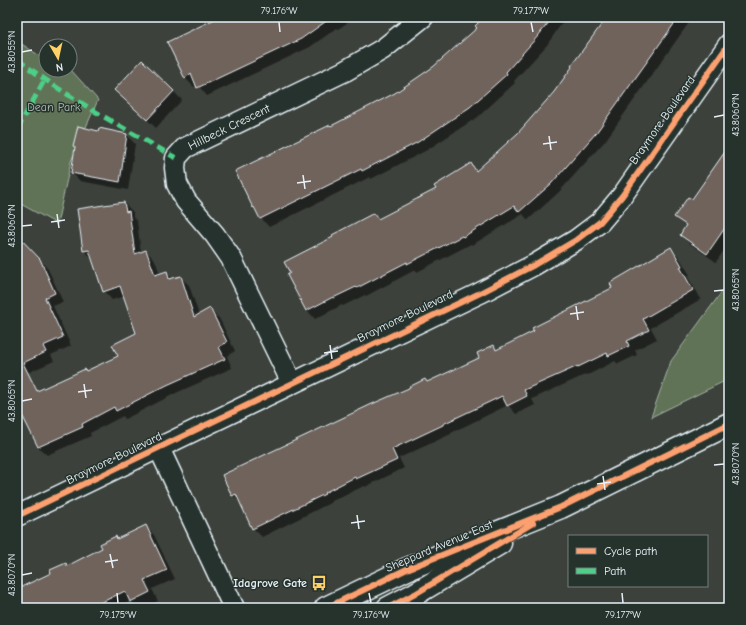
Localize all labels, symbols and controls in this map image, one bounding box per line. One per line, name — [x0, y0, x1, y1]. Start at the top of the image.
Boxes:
text: 79.176°W — [261, 5, 298, 17]
text: 79.177°W — [513, 5, 549, 17]
text: 43.8055°N — [6, 31, 18, 73]
north arrow — [38, 38, 78, 78]
text: N — [55, 60, 64, 74]
street label: Braymore Boulevard — [626, 73, 698, 167]
text: 43.8060°N — [730, 93, 742, 137]
park label: Dean Park — [27, 100, 81, 114]
street label: Hillbeck Crescent — [186, 101, 273, 153]
text: 43.8060°N — [6, 204, 18, 248]
text: 43.8065°N — [730, 269, 742, 311]
street label: Braymore Boulevard — [355, 287, 455, 345]
text: 43.8065°N — [6, 380, 18, 422]
street label: Braymore Boulevard — [64, 429, 164, 487]
text: 43.8070°N — [730, 443, 742, 485]
street label: Sheppard Avenue East — [383, 517, 495, 575]
legend — [568, 535, 708, 587]
text: Cycle path — [604, 544, 657, 558]
text: 43.8070°N — [6, 554, 18, 596]
text: Path — [604, 564, 626, 578]
bus stop icon: Idagrove Gate — [310, 574, 328, 592]
place label: Idagrove Gate — [233, 576, 307, 590]
text: 79.175°W — [100, 609, 137, 621]
text: 79.176°W — [353, 609, 390, 621]
text: 79.177°W — [605, 609, 641, 621]

